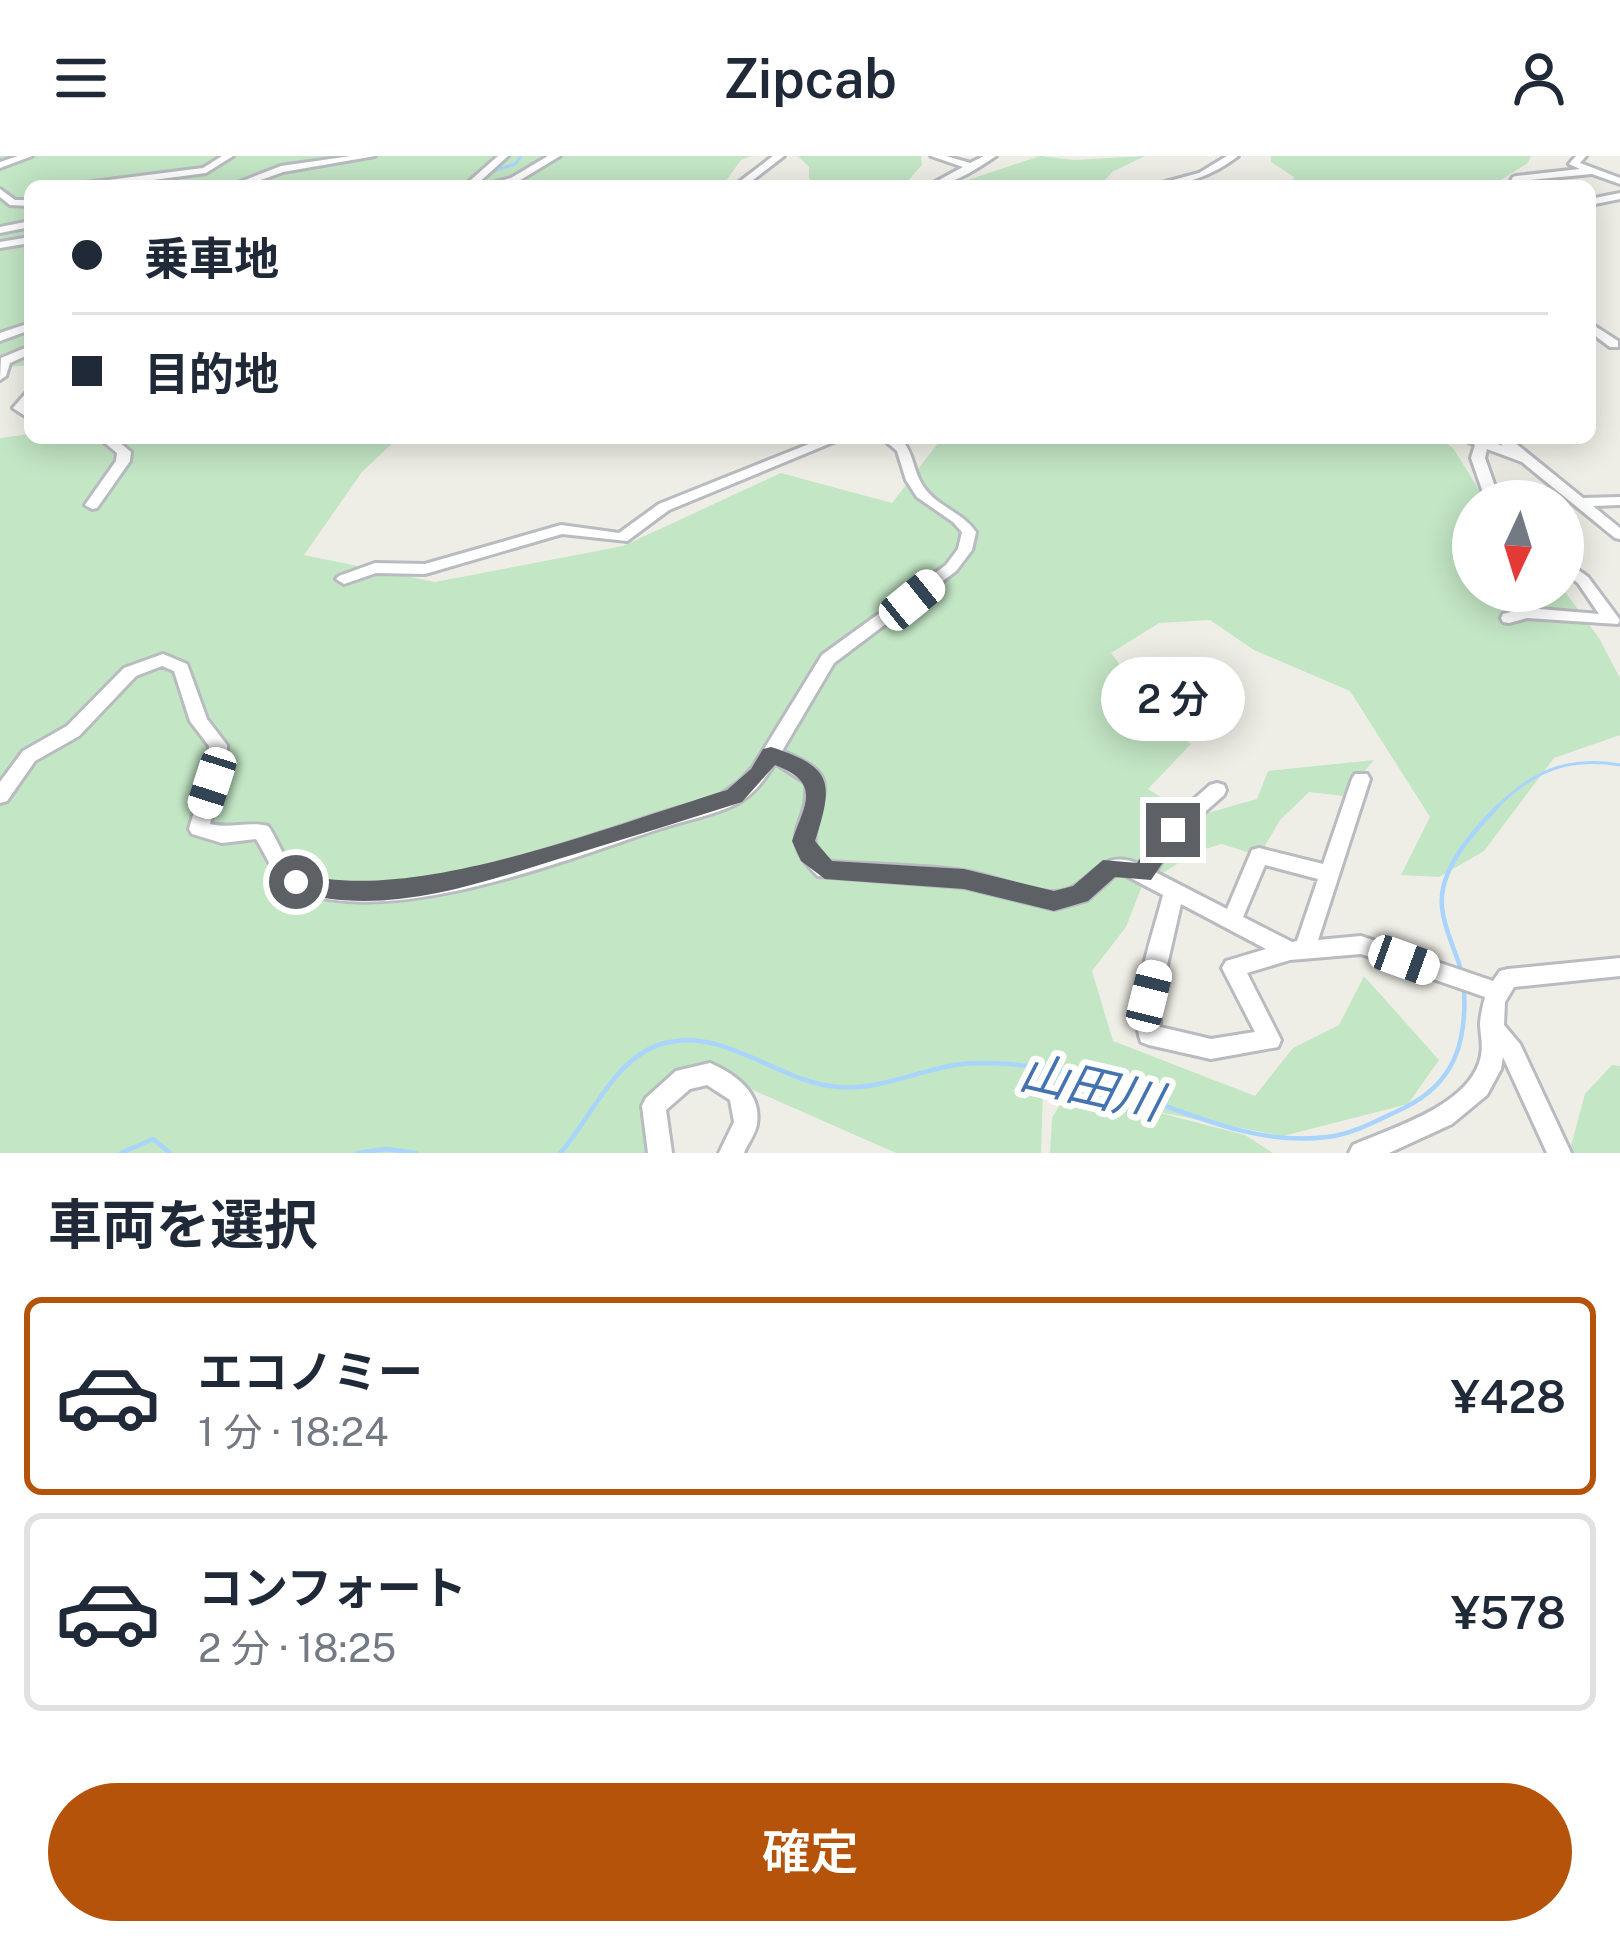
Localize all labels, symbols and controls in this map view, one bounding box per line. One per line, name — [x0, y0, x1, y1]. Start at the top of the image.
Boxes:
icon: menu — [48, 45, 114, 111]
icon: person — [1506, 45, 1572, 111]
text: Zipcab — [723, 47, 897, 110]
text: 乗車地 — [144, 232, 279, 285]
text: 目的地 — [144, 347, 279, 400]
north arrow — [1452, 480, 1584, 612]
map controls — [1452, 480, 1584, 612]
car — [873, 563, 951, 637]
callout: 2 分 — [1101, 656, 1245, 740]
text: 2 分 — [1137, 676, 1209, 722]
car — [184, 743, 240, 823]
route end — [1146, 803, 1200, 857]
route start — [269, 855, 323, 909]
car — [1364, 931, 1444, 989]
car — [1123, 957, 1175, 1035]
water label: 山田川 — [1015, 1043, 1173, 1132]
text: 車両を選択 — [48, 1193, 318, 1256]
icon: car — [54, 1342, 162, 1450]
text: エコノミー — [198, 1345, 423, 1398]
text: ¥428 — [1451, 1370, 1566, 1423]
text: 1 分 · 18:24 — [198, 1409, 388, 1455]
icon: car — [54, 1558, 162, 1666]
text: コンフォート — [198, 1561, 467, 1614]
text: ¥578 — [1451, 1586, 1566, 1639]
text: 2 分 · 18:25 — [198, 1625, 396, 1671]
button: 確定 — [48, 1783, 1572, 1921]

